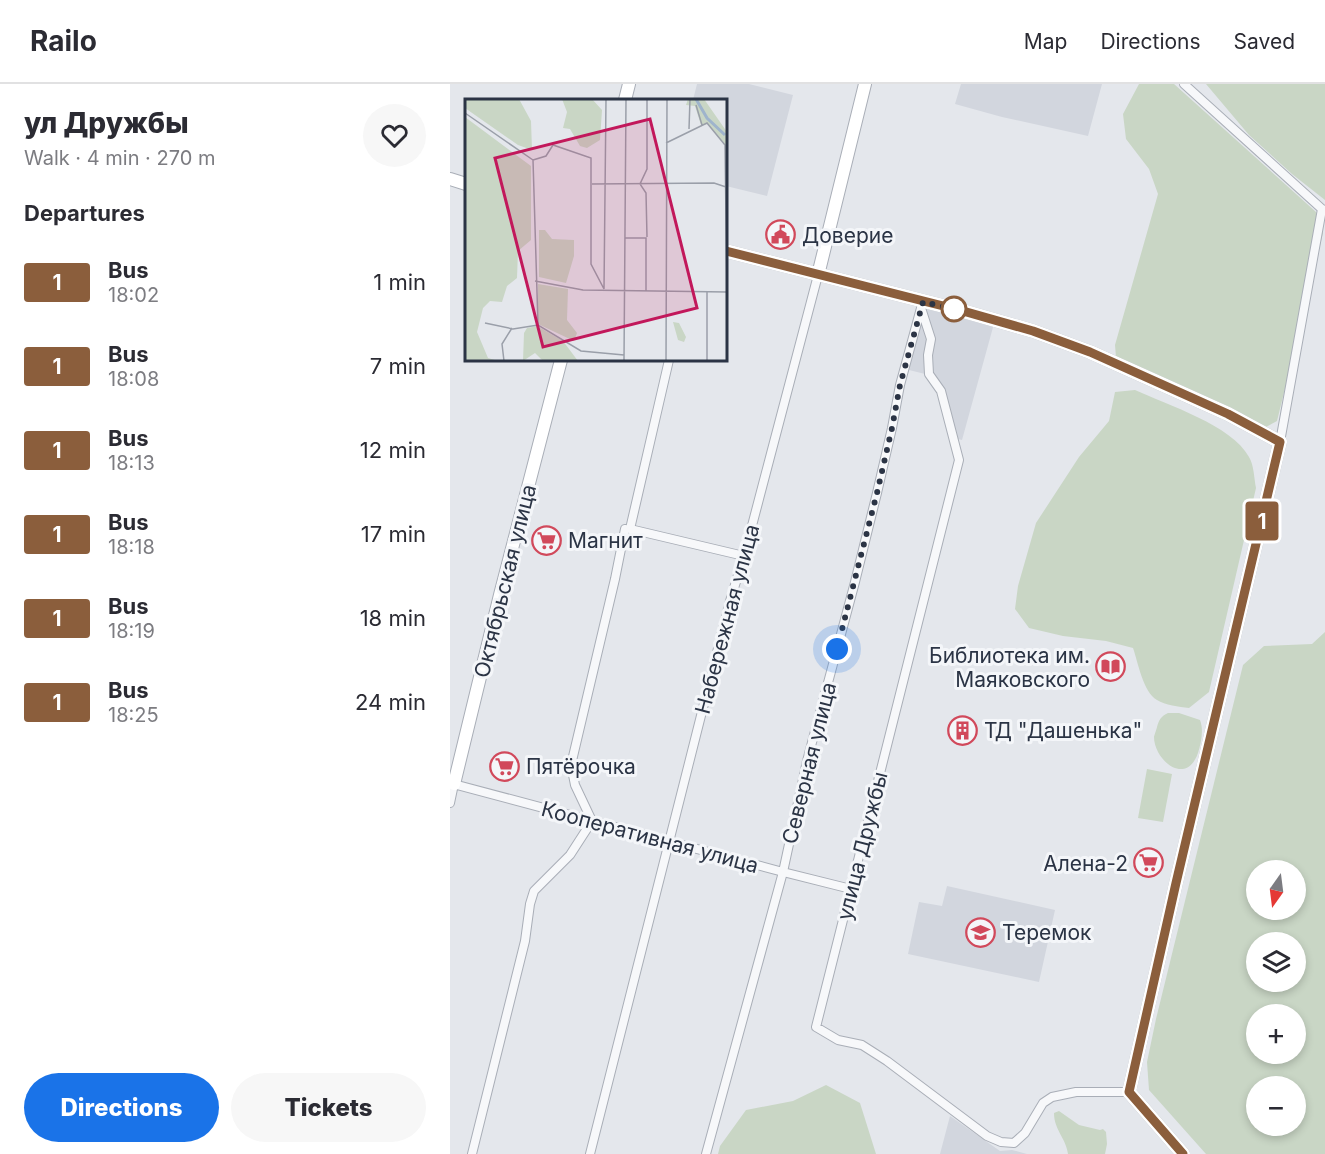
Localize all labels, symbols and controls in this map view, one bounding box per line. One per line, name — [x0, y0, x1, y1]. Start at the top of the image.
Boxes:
text: Railo — [30, 24, 97, 58]
text: Map — [1024, 29, 1067, 54]
text: Directions — [1100, 29, 1201, 54]
text: Saved — [1234, 29, 1295, 54]
inset map — [465, 99, 728, 362]
button: heart — [363, 104, 426, 167]
text: ул Дружбы — [24, 106, 189, 140]
text: Walk · 4 min · 270 m — [24, 146, 215, 170]
text: Departures — [24, 200, 145, 226]
public building icon: Доверие — [765, 219, 797, 251]
place label: Доверие — [802, 223, 893, 248]
text: Bus — [108, 257, 149, 283]
text: 1 min — [373, 269, 426, 295]
text: 1 — [52, 270, 62, 295]
text: 18:02 — [108, 283, 159, 307]
unlabelled marker — [941, 296, 967, 322]
text: Bus — [108, 341, 149, 367]
text: 7 min — [370, 353, 426, 379]
text: 1 — [52, 354, 62, 379]
text: 18:08 — [108, 367, 159, 391]
text: Bus — [108, 425, 149, 451]
text: 12 min — [360, 437, 426, 463]
text: 1 — [52, 438, 62, 463]
text: 18:13 — [108, 451, 155, 475]
street label: Октябрьская улица — [469, 482, 541, 680]
line badge: 1 — [1242, 502, 1282, 540]
text: Bus — [108, 509, 149, 535]
text: 1 — [1257, 509, 1267, 534]
text: 17 min — [361, 521, 426, 547]
text: 1 — [52, 522, 62, 547]
street label: Набережная улица — [690, 522, 764, 716]
supermarket icon: Магнит — [531, 524, 563, 556]
place label: Магнит — [568, 528, 643, 553]
text: 18:18 — [108, 535, 155, 559]
text: Bus — [108, 593, 149, 619]
text: 18 min — [360, 605, 426, 631]
text: 1 — [52, 606, 62, 631]
text: 18:19 — [108, 619, 155, 643]
your location — [822, 634, 852, 664]
place label: Библиотека им. Маяковского — [929, 643, 1090, 692]
library icon: Библиотека им. Маяковского — [1095, 651, 1127, 683]
text: Bus — [108, 677, 149, 703]
street label: Северная улица — [777, 679, 841, 847]
text: 24 min — [355, 689, 426, 715]
text: 1 — [52, 690, 62, 715]
text: 18:25 — [108, 703, 159, 727]
building icon: ТД "Дашенька" — [947, 714, 979, 746]
place label: ТД "Дашенька" — [984, 718, 1142, 743]
supermarket icon: Пятёрочка — [489, 750, 521, 782]
place label: Пятёрочка — [526, 754, 636, 779]
street label: улица Дружбы — [831, 769, 893, 923]
street label: Кооперативная улица — [539, 796, 761, 878]
supermarket icon: Алена-2 — [1133, 847, 1165, 879]
place label: Алена-2 — [1043, 851, 1128, 876]
north arrow — [1246, 860, 1306, 920]
map controls — [1246, 860, 1306, 1136]
school or university icon: Теремок — [965, 916, 997, 948]
place label: Теремок — [1002, 920, 1092, 945]
button: layers — [1246, 932, 1306, 992]
button: + — [1246, 1004, 1306, 1064]
button: Directions — [24, 1073, 219, 1142]
button: Tickets — [231, 1073, 426, 1142]
button: − — [1246, 1076, 1306, 1136]

